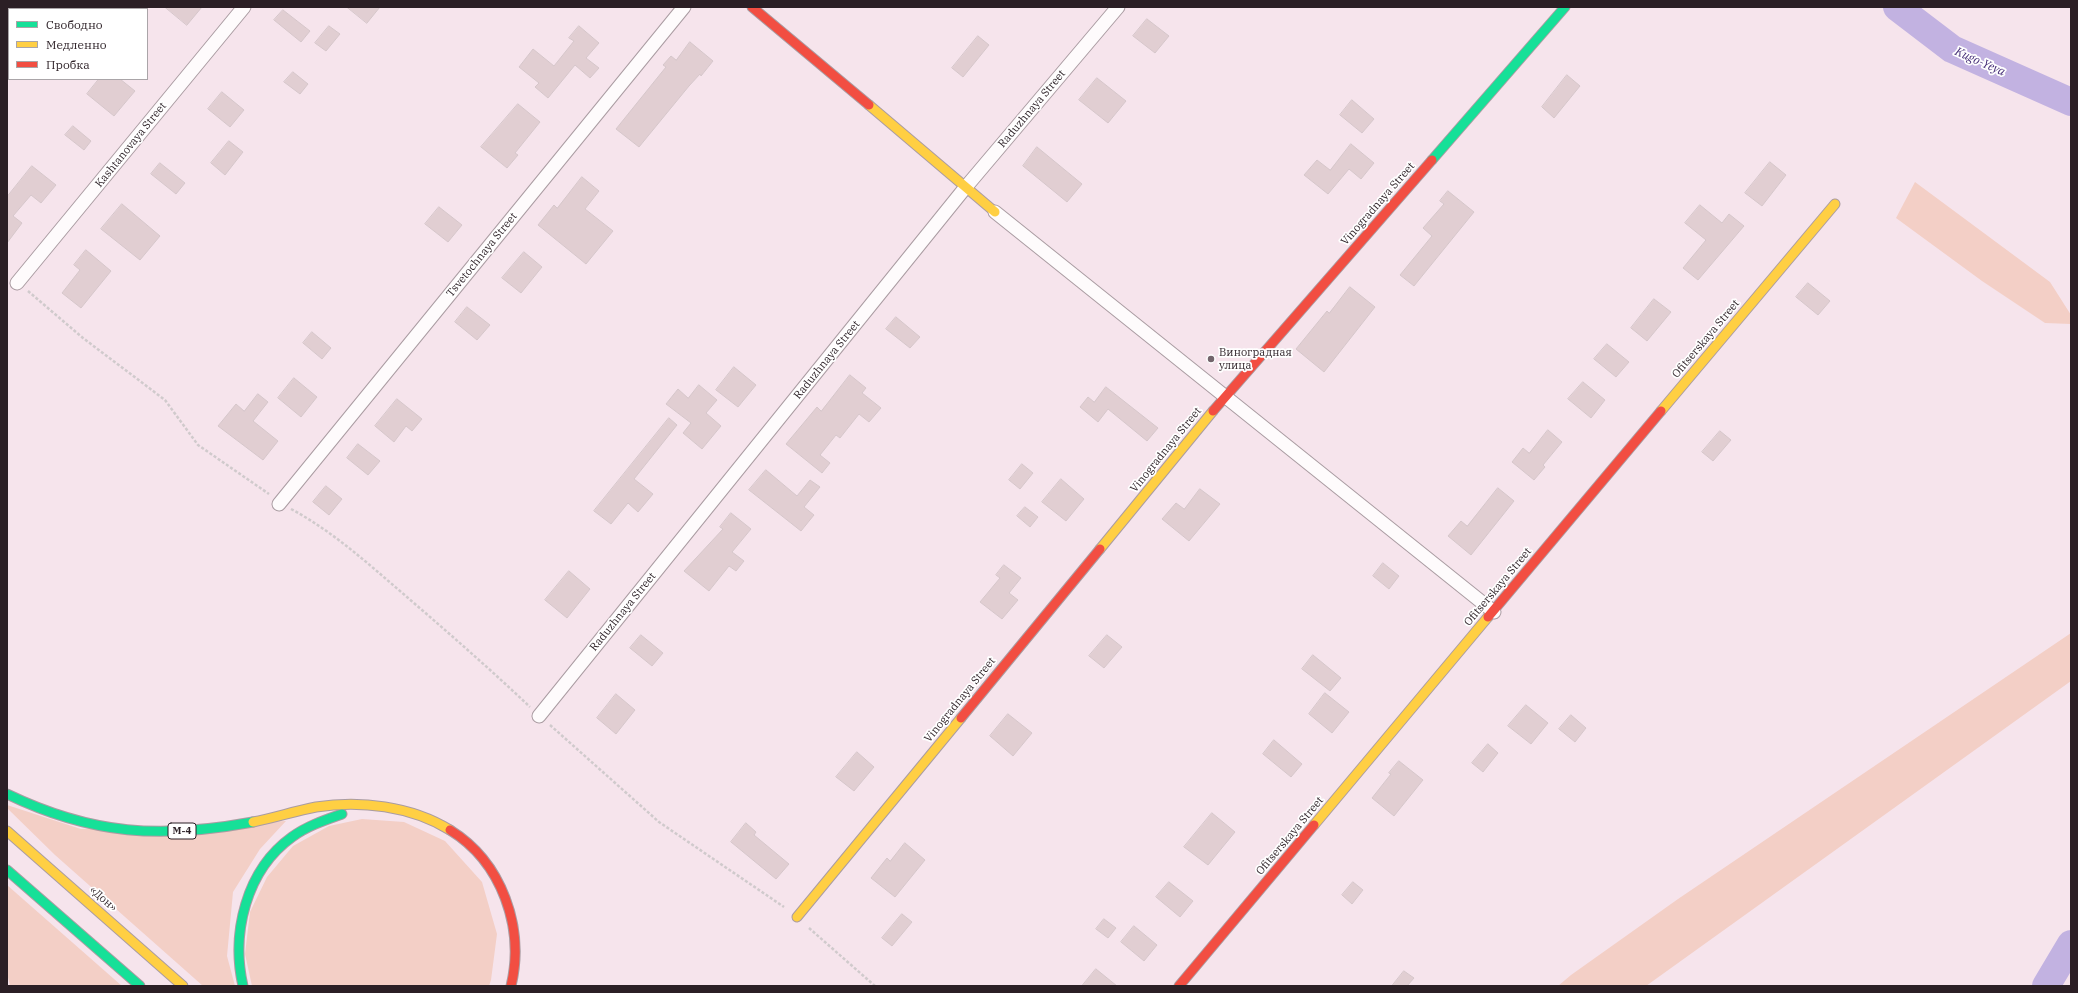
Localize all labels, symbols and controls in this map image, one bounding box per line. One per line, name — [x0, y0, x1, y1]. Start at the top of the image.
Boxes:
legend — [8, 8, 148, 80]
text: Свободно — [46, 17, 103, 32]
text: Медленно — [46, 37, 107, 52]
water label: Kugo-Yeya — [1953, 45, 2007, 79]
text: Пробка — [46, 57, 90, 72]
street label: Raduzhnaya Street — [996, 67, 1068, 151]
street label: Kashtanovaya Street — [93, 100, 169, 190]
street label: Vinogradnaya Street — [1338, 160, 1418, 248]
street label: Tsvetochnaya Street — [444, 210, 520, 300]
street label: Ofitserskaya Street — [1670, 297, 1742, 381]
street label: Raduzhnaya Street — [791, 318, 863, 402]
place label: Виноградная улица — [1219, 346, 1292, 372]
marker: Виноградная улица — [1206, 354, 1216, 364]
street label: Vinogradnaya Street — [1128, 405, 1204, 495]
street label: Ofitserskaya Street — [1462, 545, 1534, 629]
street label: Raduzhnaya Street — [587, 570, 659, 654]
street label: Vinogradnaya Street — [922, 655, 998, 745]
street label: Ofitserskaya Street — [1254, 794, 1326, 878]
road number: М-4 — [168, 823, 196, 839]
street label: «Дон» — [87, 884, 119, 914]

